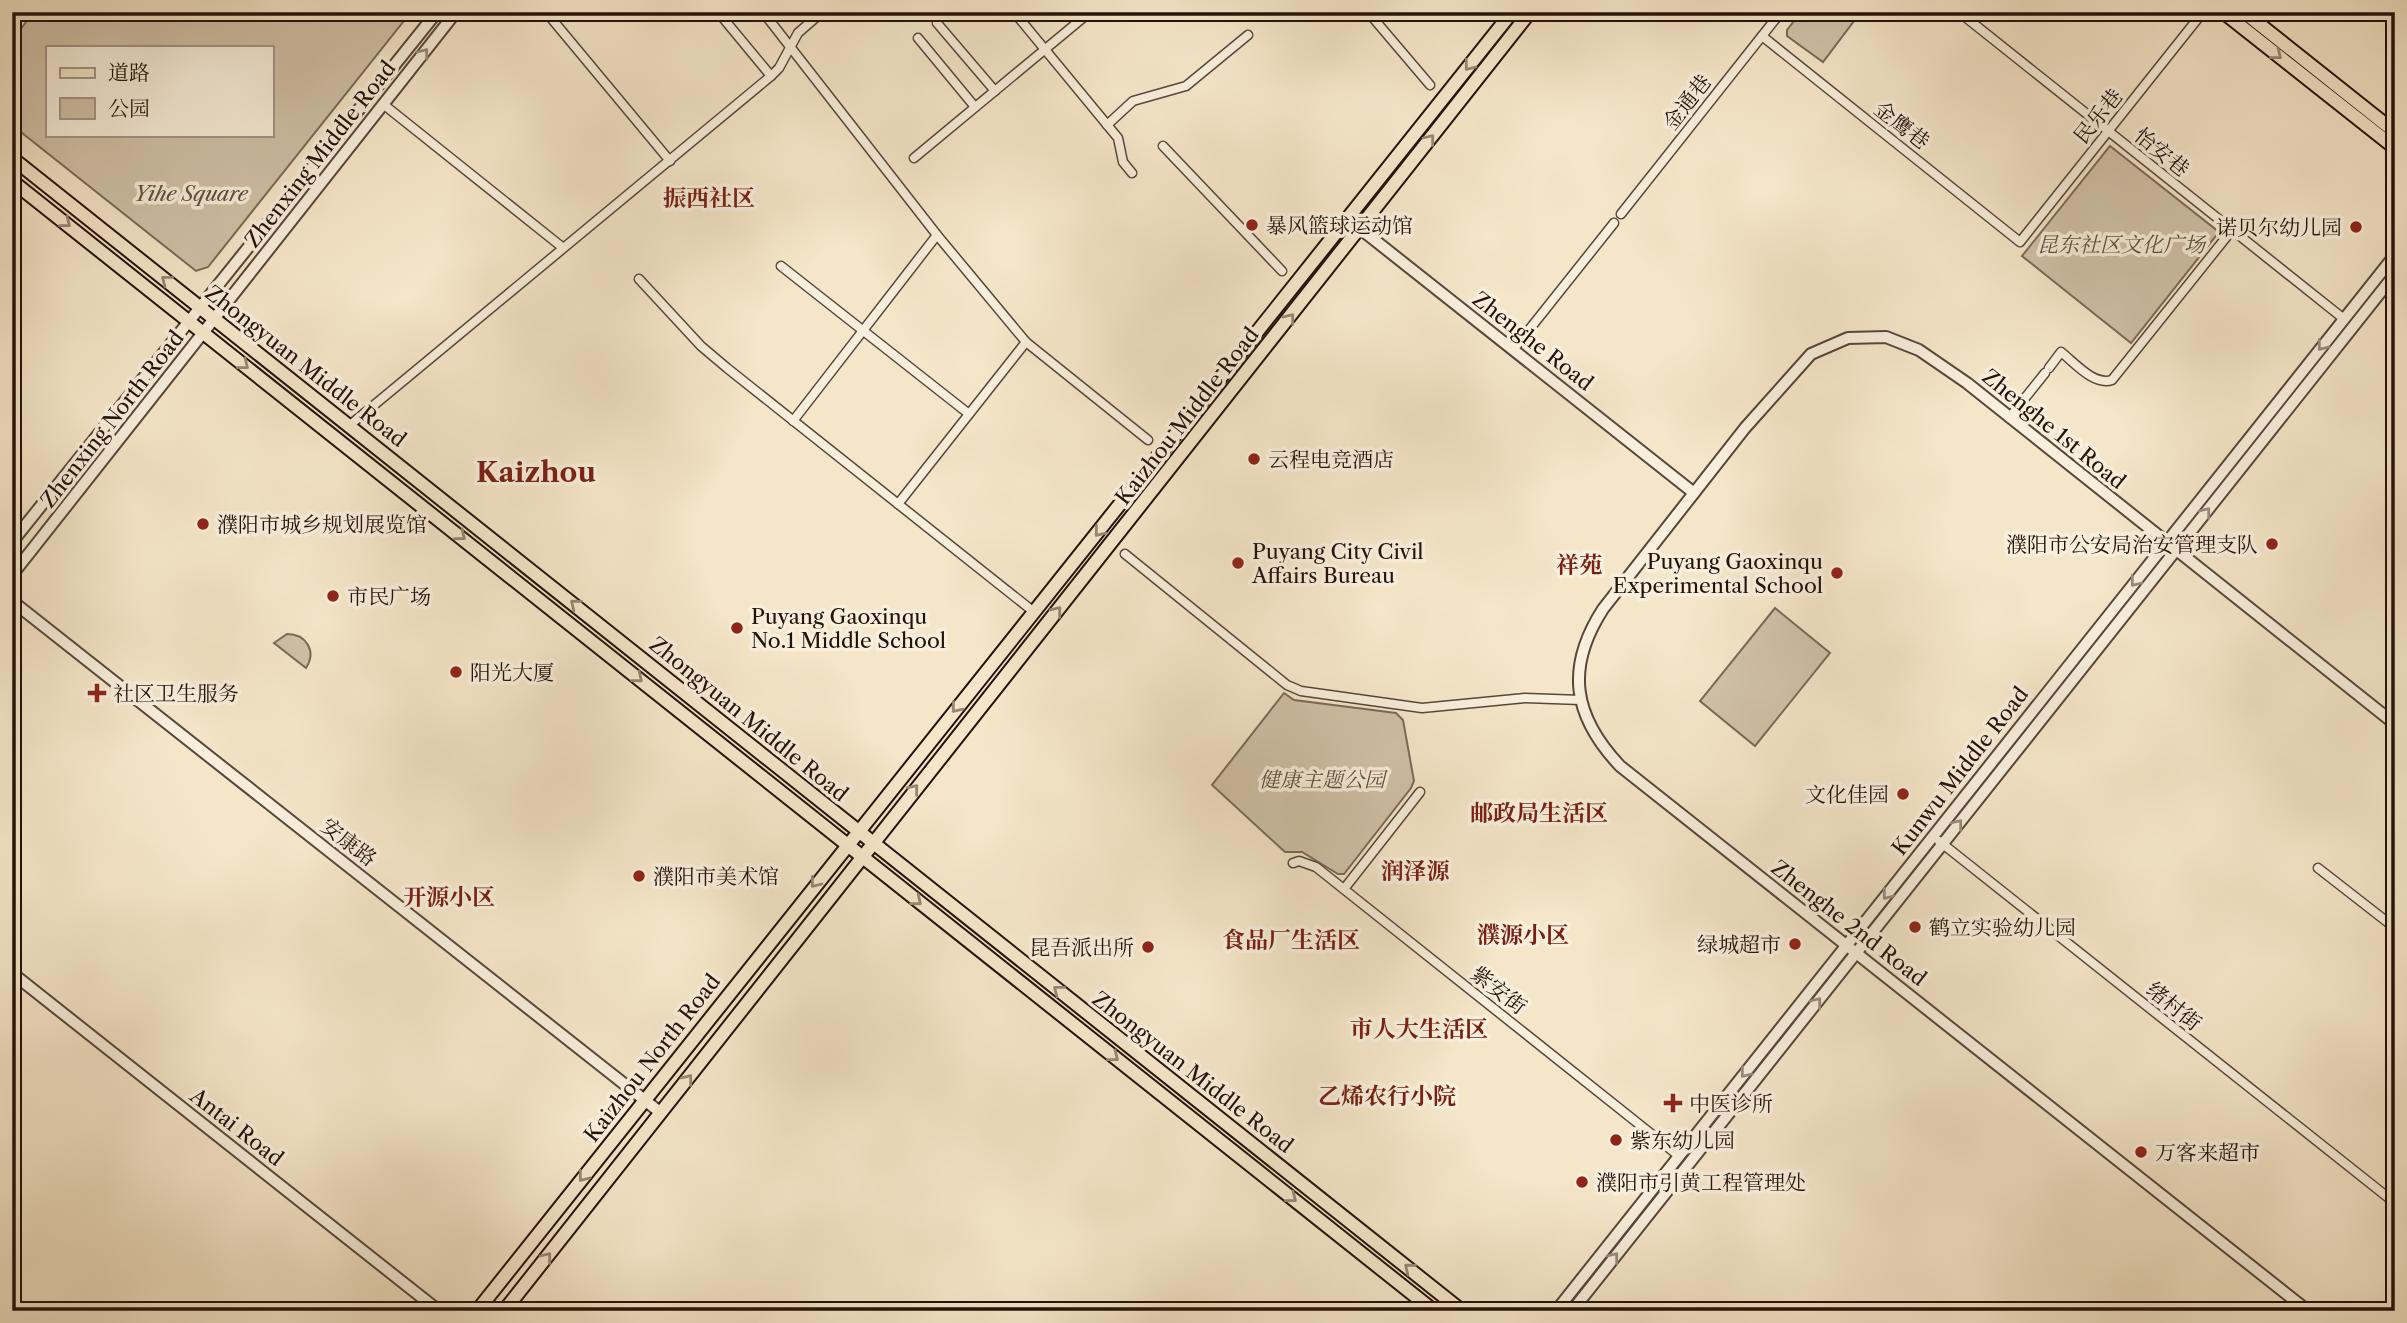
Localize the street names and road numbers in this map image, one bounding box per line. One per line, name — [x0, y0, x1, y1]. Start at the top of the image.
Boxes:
street label: Zhenxing Middle Road — [240, 56, 401, 252]
street label: 金通巷 — [1658, 69, 1716, 135]
street label: 民乐巷 — [2068, 84, 2128, 148]
street label: 金鹰巷 — [1869, 96, 1935, 154]
street label: 怡安巷 — [2130, 122, 2194, 182]
street label: Zhongyuan Middle Road — [201, 280, 411, 452]
street label: Zhenghe Road — [1468, 286, 1598, 396]
street label: Kaizhou Middle Road — [1110, 322, 1264, 510]
street label: Zhenxing North Road — [35, 326, 189, 512]
street label: Zhenghe 1st Road — [1977, 364, 2131, 494]
street label: Zhongyuan Middle Road — [645, 631, 853, 807]
street label: Kunwu Middle Road — [1887, 682, 2034, 860]
street label: 安康路 — [316, 813, 382, 871]
street label: Zhenghe 2nd Road — [1767, 855, 1931, 991]
street label: 紫安街 — [1466, 961, 1532, 1019]
street label: Kaizhou North Road — [579, 969, 725, 1147]
street label: 绪村街 — [2142, 976, 2206, 1036]
street label: Zhongyuan Middle Road — [1088, 986, 1298, 1158]
street label: Antai Road — [185, 1082, 289, 1171]

